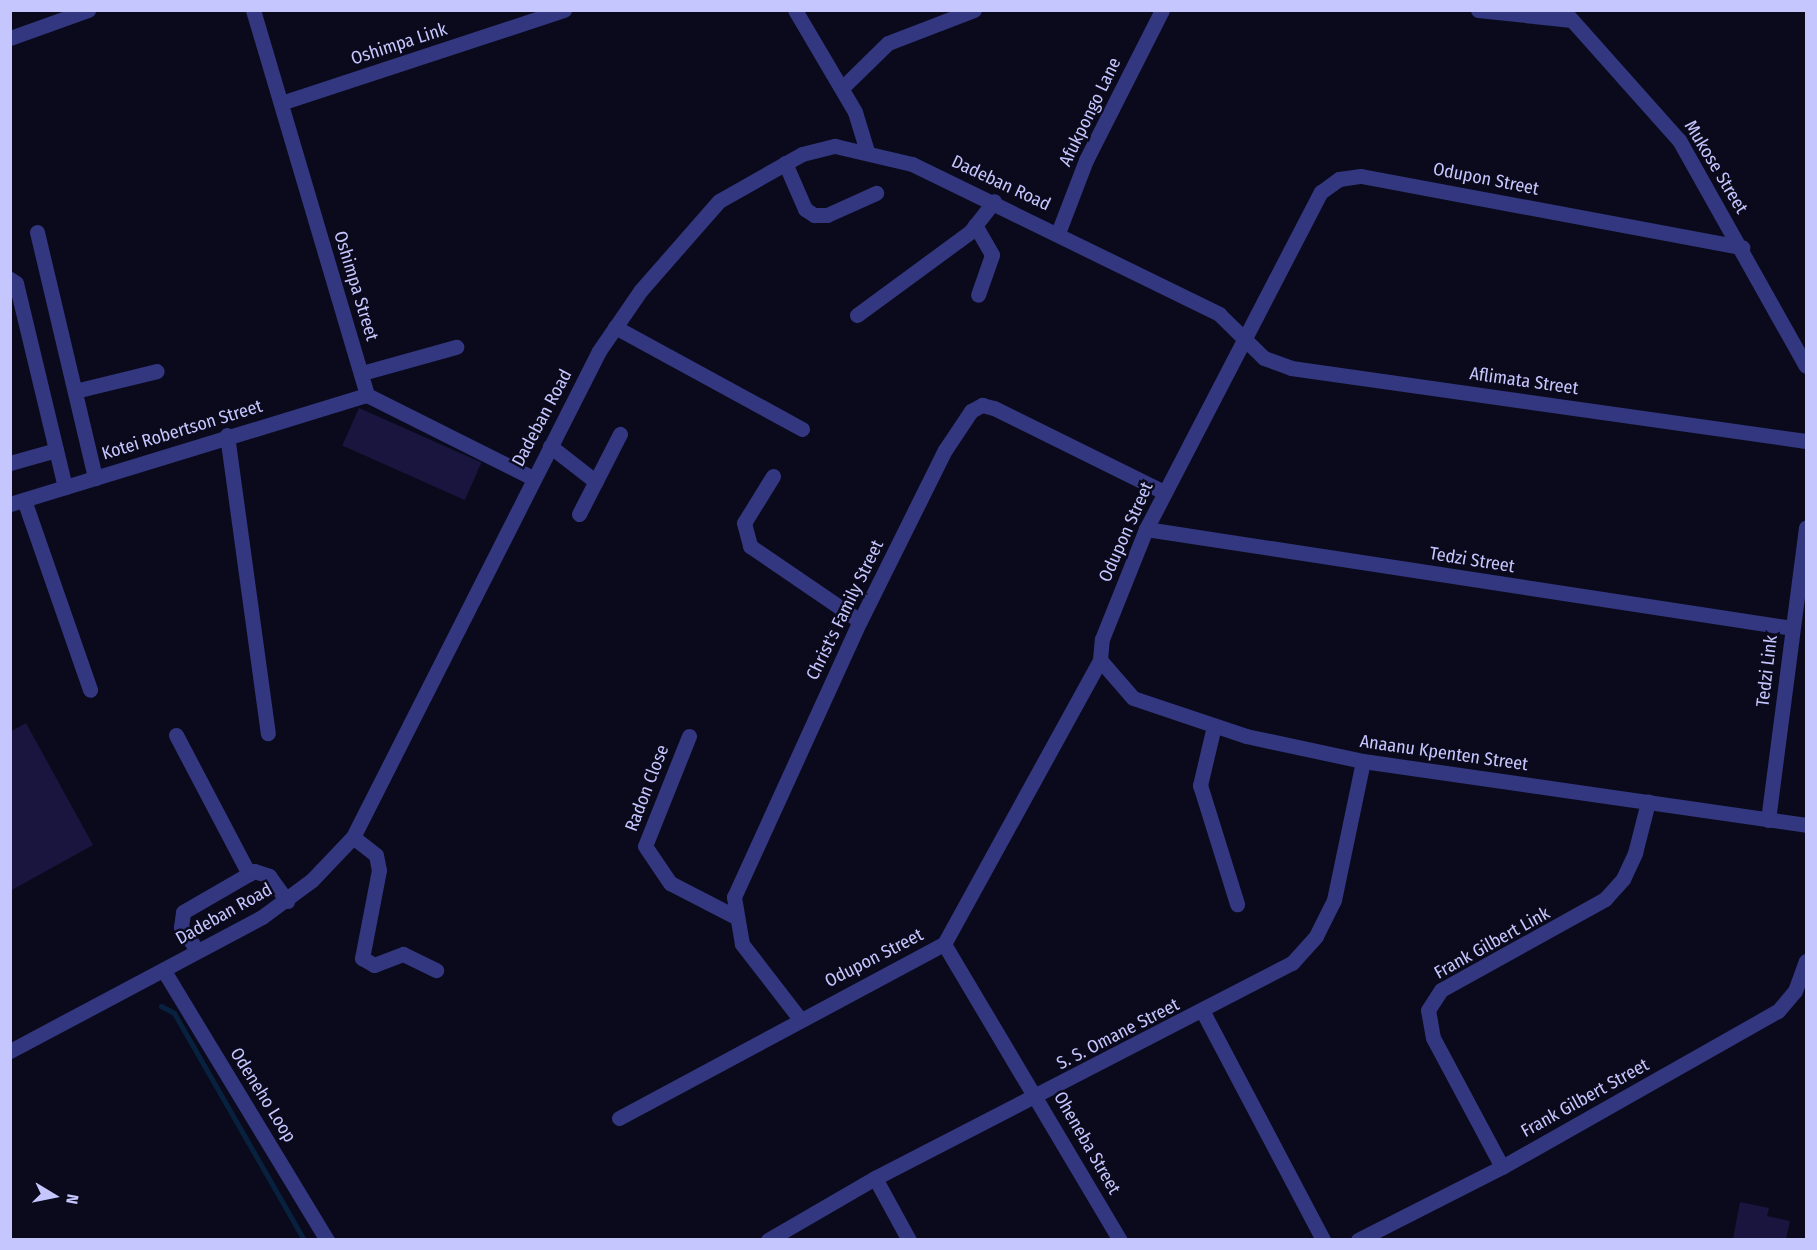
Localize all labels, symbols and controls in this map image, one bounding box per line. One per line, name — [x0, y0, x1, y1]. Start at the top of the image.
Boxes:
street label: Oshimpa Link — [348, 18, 450, 70]
street label: Afukpongo Lane — [1054, 54, 1126, 170]
street label: Mukose Street — [1680, 116, 1752, 218]
street label: Dadeban Road — [948, 151, 1054, 215]
street label: Odupon Street — [1431, 158, 1541, 200]
street label: Oshimpa Street — [329, 229, 383, 343]
street label: Aflimata Street — [1468, 363, 1580, 399]
street label: Dadeban Road — [507, 366, 577, 470]
street label: Kotei Robertson Street — [99, 395, 265, 465]
street label: Odupon Street — [1094, 479, 1158, 585]
street label: Christ's Family Street — [802, 536, 888, 684]
street label: Tedzi Street — [1428, 543, 1516, 577]
street label: Tedzi Link — [1752, 634, 1782, 708]
street label: Anaanu Kpenten Street — [1359, 731, 1529, 775]
street label: Radon Close — [621, 742, 673, 834]
street label: Dadeban Road — [172, 879, 276, 949]
street label: Frank Gilbert Link — [1430, 902, 1554, 984]
street label: Odupon Street — [821, 924, 927, 992]
street label: S. S. Omane Street — [1053, 994, 1183, 1074]
street label: Odeneho Loop — [225, 1044, 301, 1146]
street label: Frank Gilbert Street — [1517, 1054, 1653, 1142]
street label: Oheneba Street — [1049, 1088, 1125, 1198]
north arrow — [24, 1166, 84, 1226]
text: N — [62, 1193, 82, 1206]

